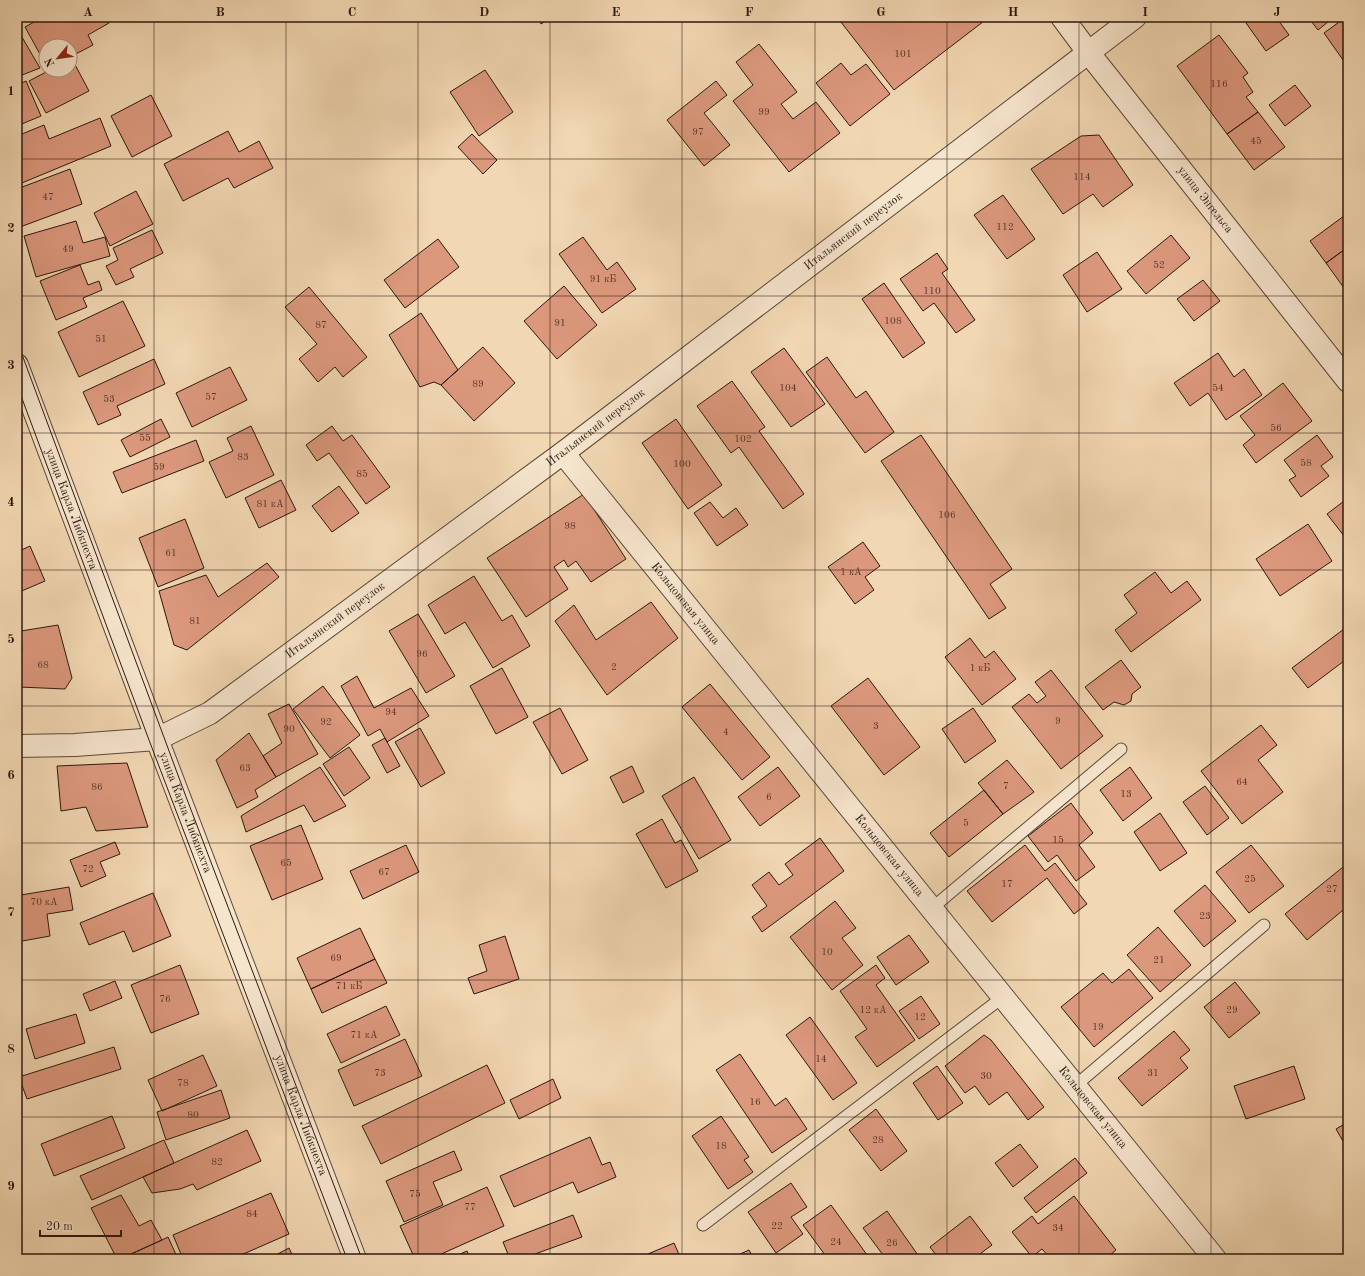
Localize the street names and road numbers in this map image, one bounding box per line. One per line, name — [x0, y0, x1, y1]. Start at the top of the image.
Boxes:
street label: улица Энгельса — [1175, 164, 1235, 235]
street label: Итальянский переулок — [802, 190, 905, 273]
street label: Итальянский переулок — [544, 387, 647, 469]
street label: улица Карла Либкнехта — [43, 447, 99, 571]
street label: Кольцовская улица — [648, 561, 722, 647]
street label: Итальянский переулок — [283, 580, 387, 661]
street label: улица Карла Либкнехта — [157, 750, 213, 875]
street label: Кольцовская улица — [852, 812, 925, 899]
street label: улица Карла Либкнехта — [272, 1053, 329, 1177]
street label: Кольцовская улица — [1056, 1064, 1129, 1151]

